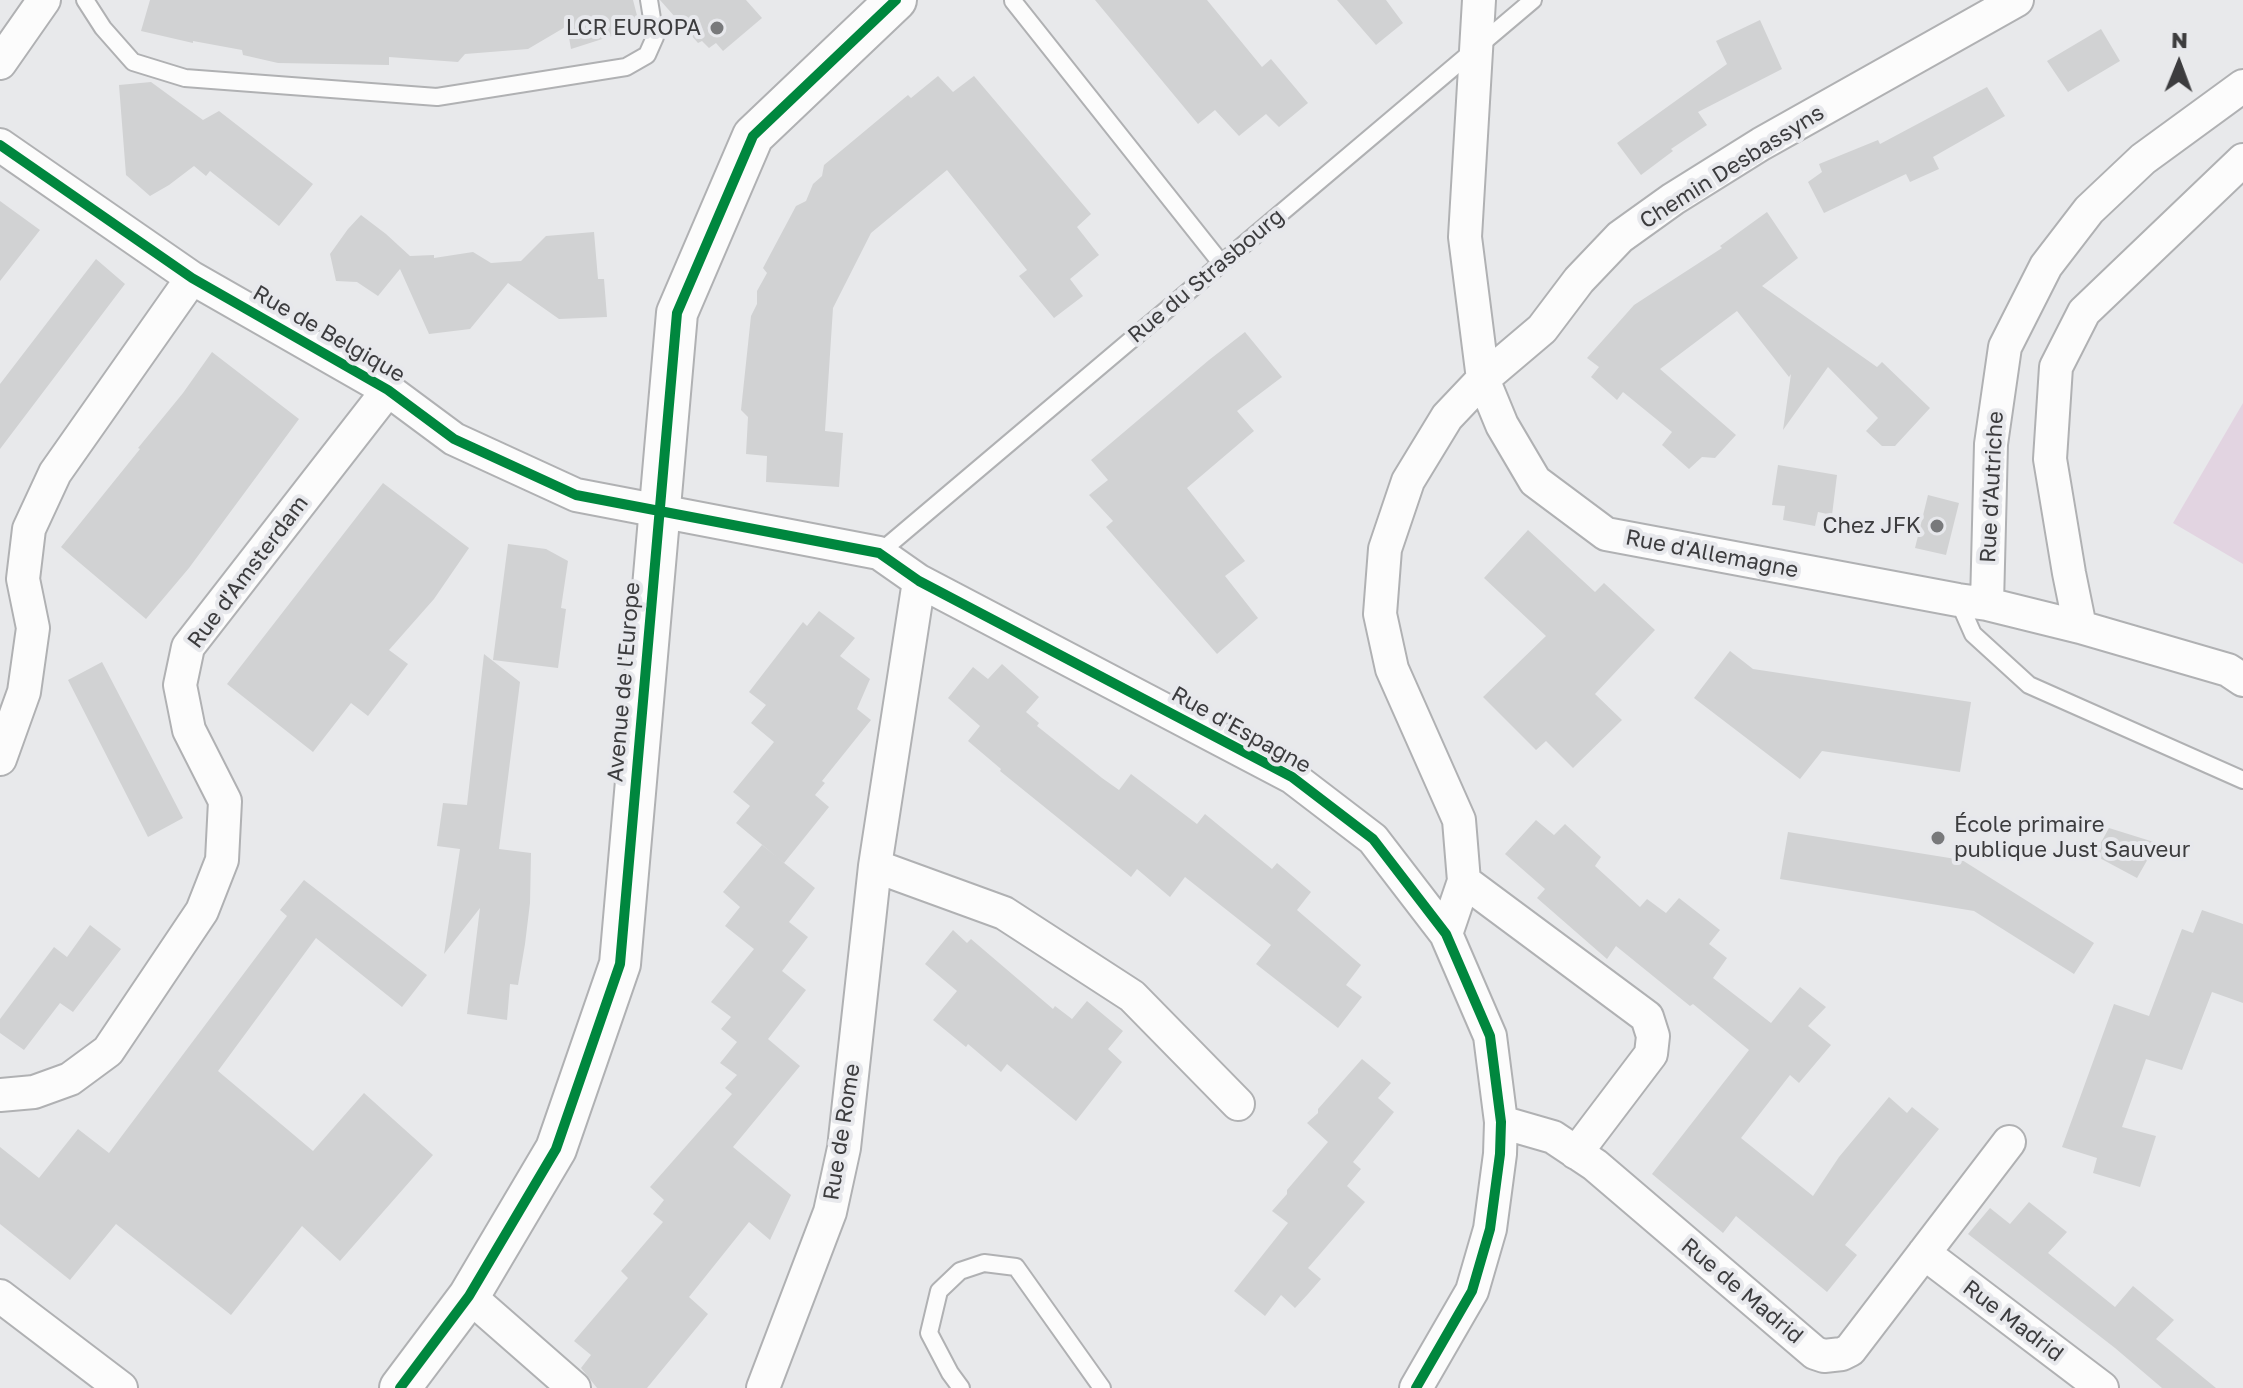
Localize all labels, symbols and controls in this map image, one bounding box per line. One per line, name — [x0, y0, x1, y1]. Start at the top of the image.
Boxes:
place label: LCR EUROPA — [566, 15, 701, 41]
marker: LCR EUROPA — [708, 19, 726, 37]
north arrow — [2139, 24, 2219, 104]
text: N — [2171, 26, 2188, 53]
street label: Chemin Desbassyns — [1635, 100, 1829, 234]
street label: Rue du Strasbourg — [1123, 203, 1289, 349]
street label: Rue de Belgique — [248, 280, 410, 388]
street label: Rue d'Autriche — [1975, 410, 2009, 564]
street label: Rue d'Amsterdam — [182, 491, 314, 653]
place label: Chez JFK — [1823, 513, 1921, 539]
marker: Chez JFK — [1928, 517, 1946, 535]
street label: Rue d'Allemagne — [1623, 524, 1801, 584]
street label: Avenue de l'Europe — [602, 581, 646, 783]
street label: Rue d'Espagne — [1167, 681, 1315, 779]
place label: École primaire publique Just Sauveur — [1954, 812, 2190, 864]
marker: École primaire publique Just Sauveur — [1929, 829, 1947, 847]
street label: Rue de Rome — [818, 1062, 866, 1202]
street label: Rue de Madrid — [1676, 1232, 1808, 1350]
street label: Rue Madrid — [1958, 1275, 2068, 1367]

